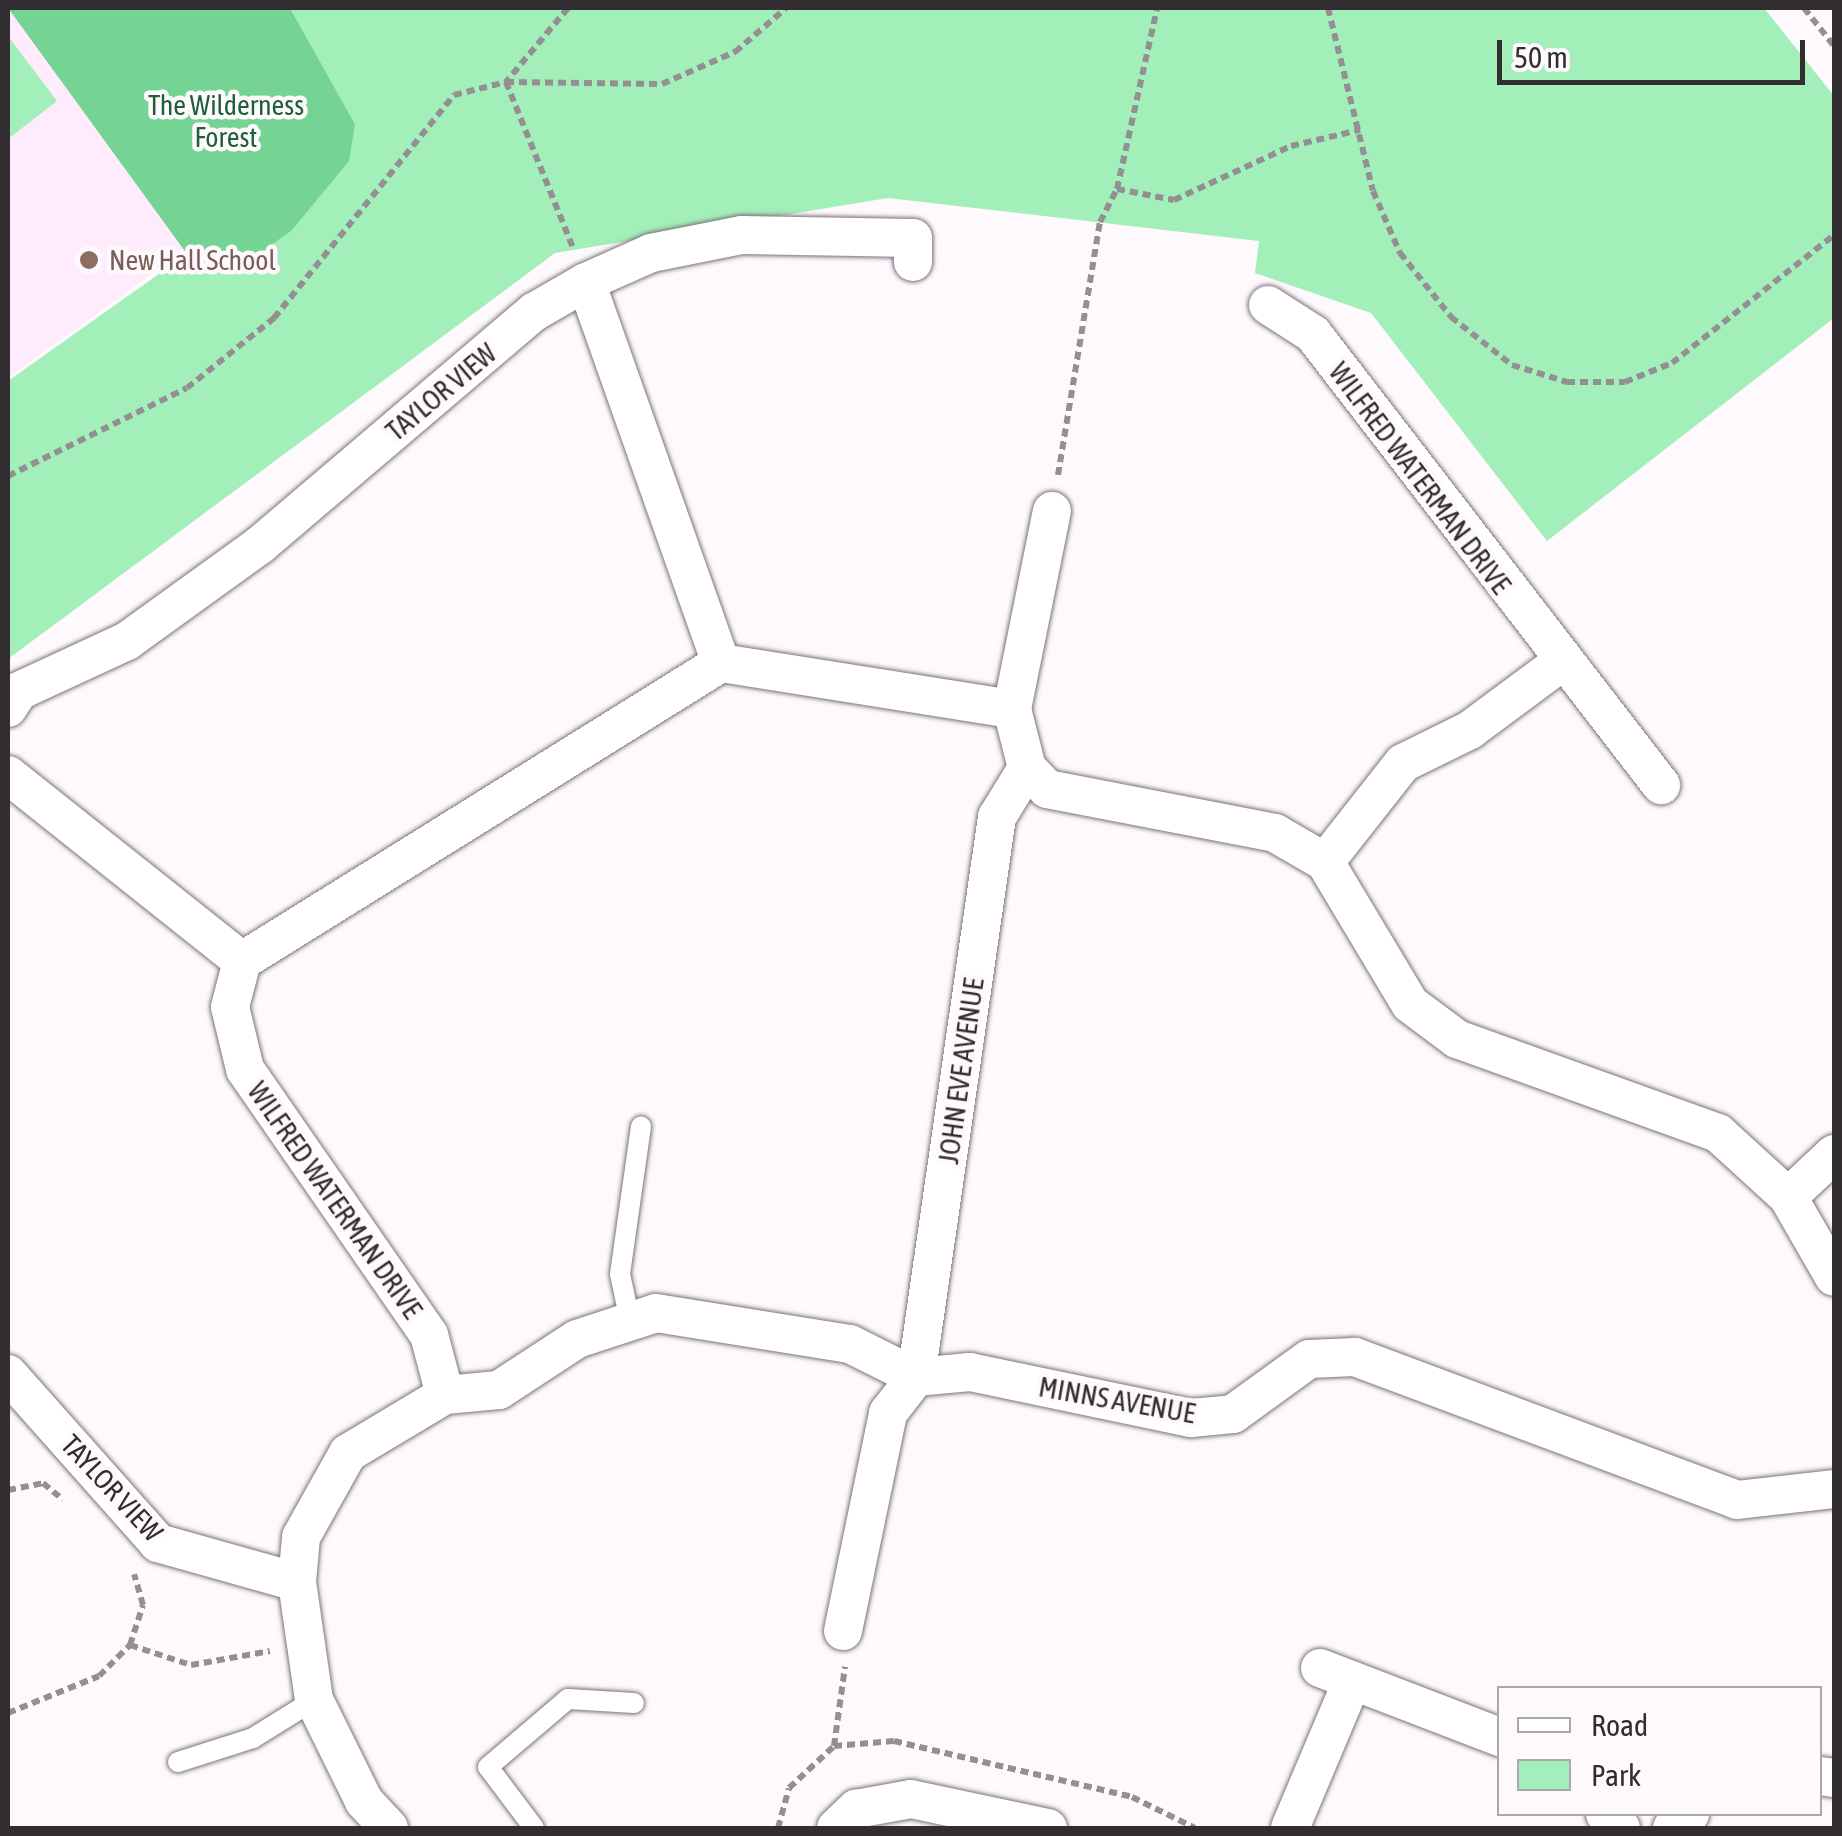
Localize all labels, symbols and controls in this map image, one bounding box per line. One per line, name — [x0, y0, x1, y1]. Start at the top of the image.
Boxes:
scale bar — [1502, 20, 1810, 82]
text: 50 m — [1514, 40, 1568, 74]
park label: The Wilderness Forest — [148, 88, 304, 154]
place label: New Hall School — [109, 243, 276, 277]
marker: New Hall School — [78, 249, 100, 271]
street label: TAYLOR VIEW — [379, 336, 503, 448]
street label: WILFRED WATERMAN DRIVE — [1322, 356, 1518, 600]
street label: JOHN EVE AVENUE — [931, 976, 991, 1166]
street label: WILFRED WATERMAN DRIVE — [241, 1075, 429, 1325]
street label: MINNS AVENUE — [1036, 1370, 1198, 1430]
street label: TAYLOR VIEW — [54, 1428, 170, 1548]
legend — [1497, 1686, 1822, 1816]
text: Road — [1591, 1708, 1648, 1742]
text: Park — [1591, 1758, 1641, 1792]

